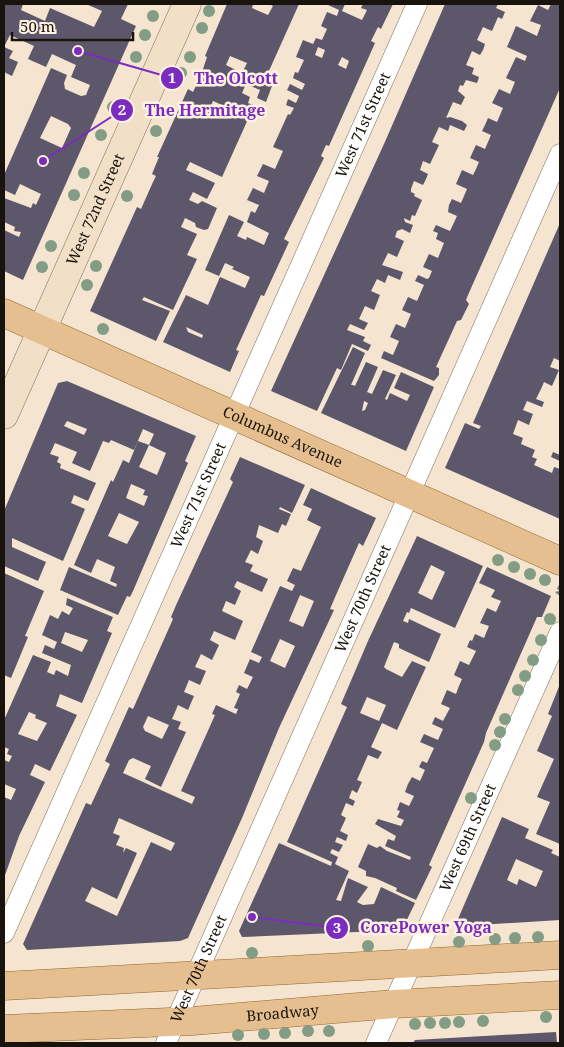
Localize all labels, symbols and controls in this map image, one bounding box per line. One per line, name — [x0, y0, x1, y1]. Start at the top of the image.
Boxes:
scale bar — [12, 10, 134, 42]
text: 50 m — [20, 16, 55, 36]
callout: The Olcott — [159, 63, 288, 94]
text: 1 — [168, 67, 176, 87]
text: The Olcott — [194, 67, 278, 89]
street label: West 71st Street — [330, 69, 394, 181]
callout: The Hermitage — [110, 95, 275, 126]
text: 2 — [118, 99, 126, 119]
text: The Hermitage — [145, 99, 265, 121]
street label: West 72nd Street — [61, 150, 128, 268]
street label: Columbus Avenue — [220, 401, 346, 472]
street label: West 71st Street — [165, 439, 230, 551]
street label: West 70th Street — [329, 541, 395, 655]
street label: West 69th Street — [434, 780, 500, 894]
street label: West 70th Street — [165, 911, 231, 1026]
callout: CorePower Yoga — [325, 912, 501, 943]
text: CorePower Yoga — [360, 916, 492, 938]
text: 3 — [333, 917, 341, 937]
street label: Broadway — [245, 999, 320, 1025]

